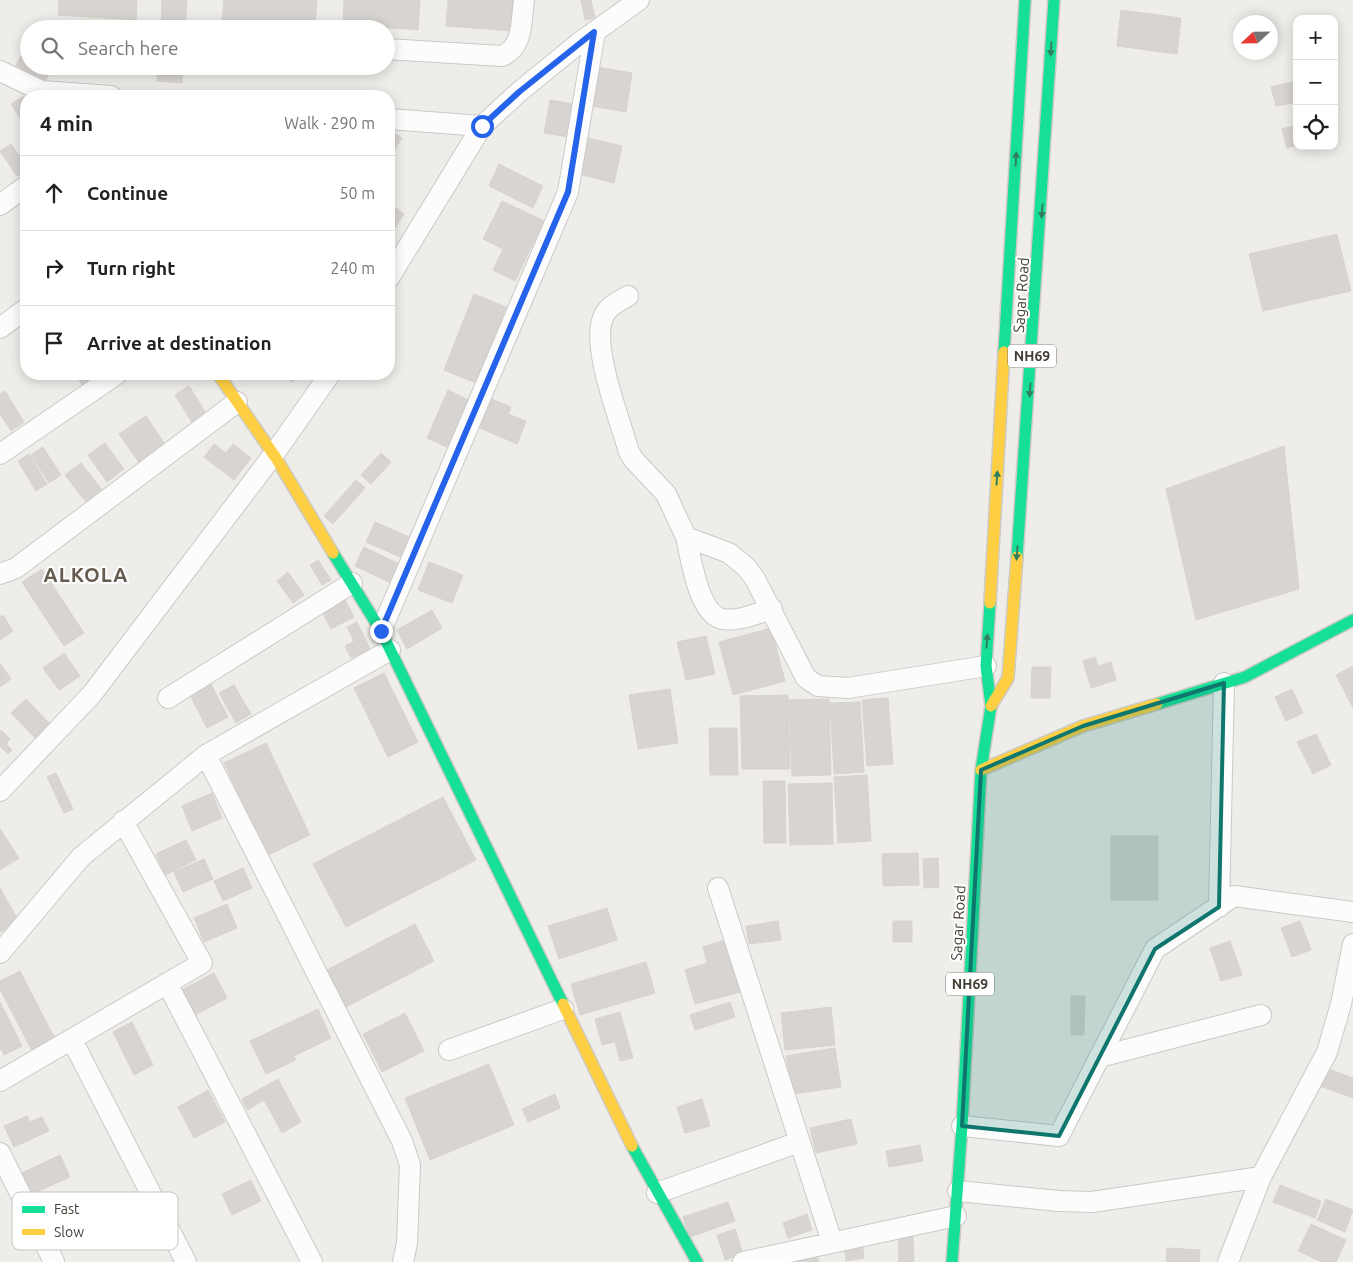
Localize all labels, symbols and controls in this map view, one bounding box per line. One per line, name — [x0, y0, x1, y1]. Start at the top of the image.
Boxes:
north arrow — [1233, 15, 1278, 60]
map controls — [1293, 15, 1338, 150]
button: + — [1293, 15, 1338, 60]
search box — [20, 20, 395, 75]
icon: search — [38, 34, 66, 62]
text: Search here — [78, 37, 178, 59]
one-way arrow — [1047, 41, 1055, 57]
button: − — [1293, 60, 1338, 105]
button: locate — [1293, 105, 1338, 150]
text: 4 min — [40, 111, 93, 135]
text: Walk · 290 m — [284, 114, 375, 132]
route start — [471, 115, 494, 138]
one-way arrow — [1013, 151, 1021, 167]
icon: ahead — [40, 179, 68, 207]
text: Continue — [87, 182, 168, 204]
text: 50 m — [339, 184, 375, 202]
one-way arrow — [1037, 203, 1045, 219]
icon: right — [40, 254, 68, 282]
text: Turn right — [87, 257, 175, 279]
street label: Sagar Road — [1010, 257, 1032, 333]
text: 240 m — [330, 259, 375, 277]
icon: arrive — [40, 329, 68, 357]
text: Arrive at destination — [87, 332, 272, 354]
road number: NH69 — [1008, 344, 1056, 368]
one-way arrow — [1025, 383, 1033, 399]
one-way arrow — [994, 470, 1002, 486]
one-way arrow — [1013, 545, 1021, 561]
district label: ALKOLA — [44, 563, 128, 586]
route end — [370, 620, 393, 643]
one-way arrow — [984, 632, 992, 648]
street label: Sagar Road — [948, 885, 968, 961]
road number: NH69 — [946, 972, 994, 996]
legend — [12, 1192, 178, 1250]
text: Fast — [54, 1201, 80, 1217]
text: Slow — [54, 1224, 84, 1240]

